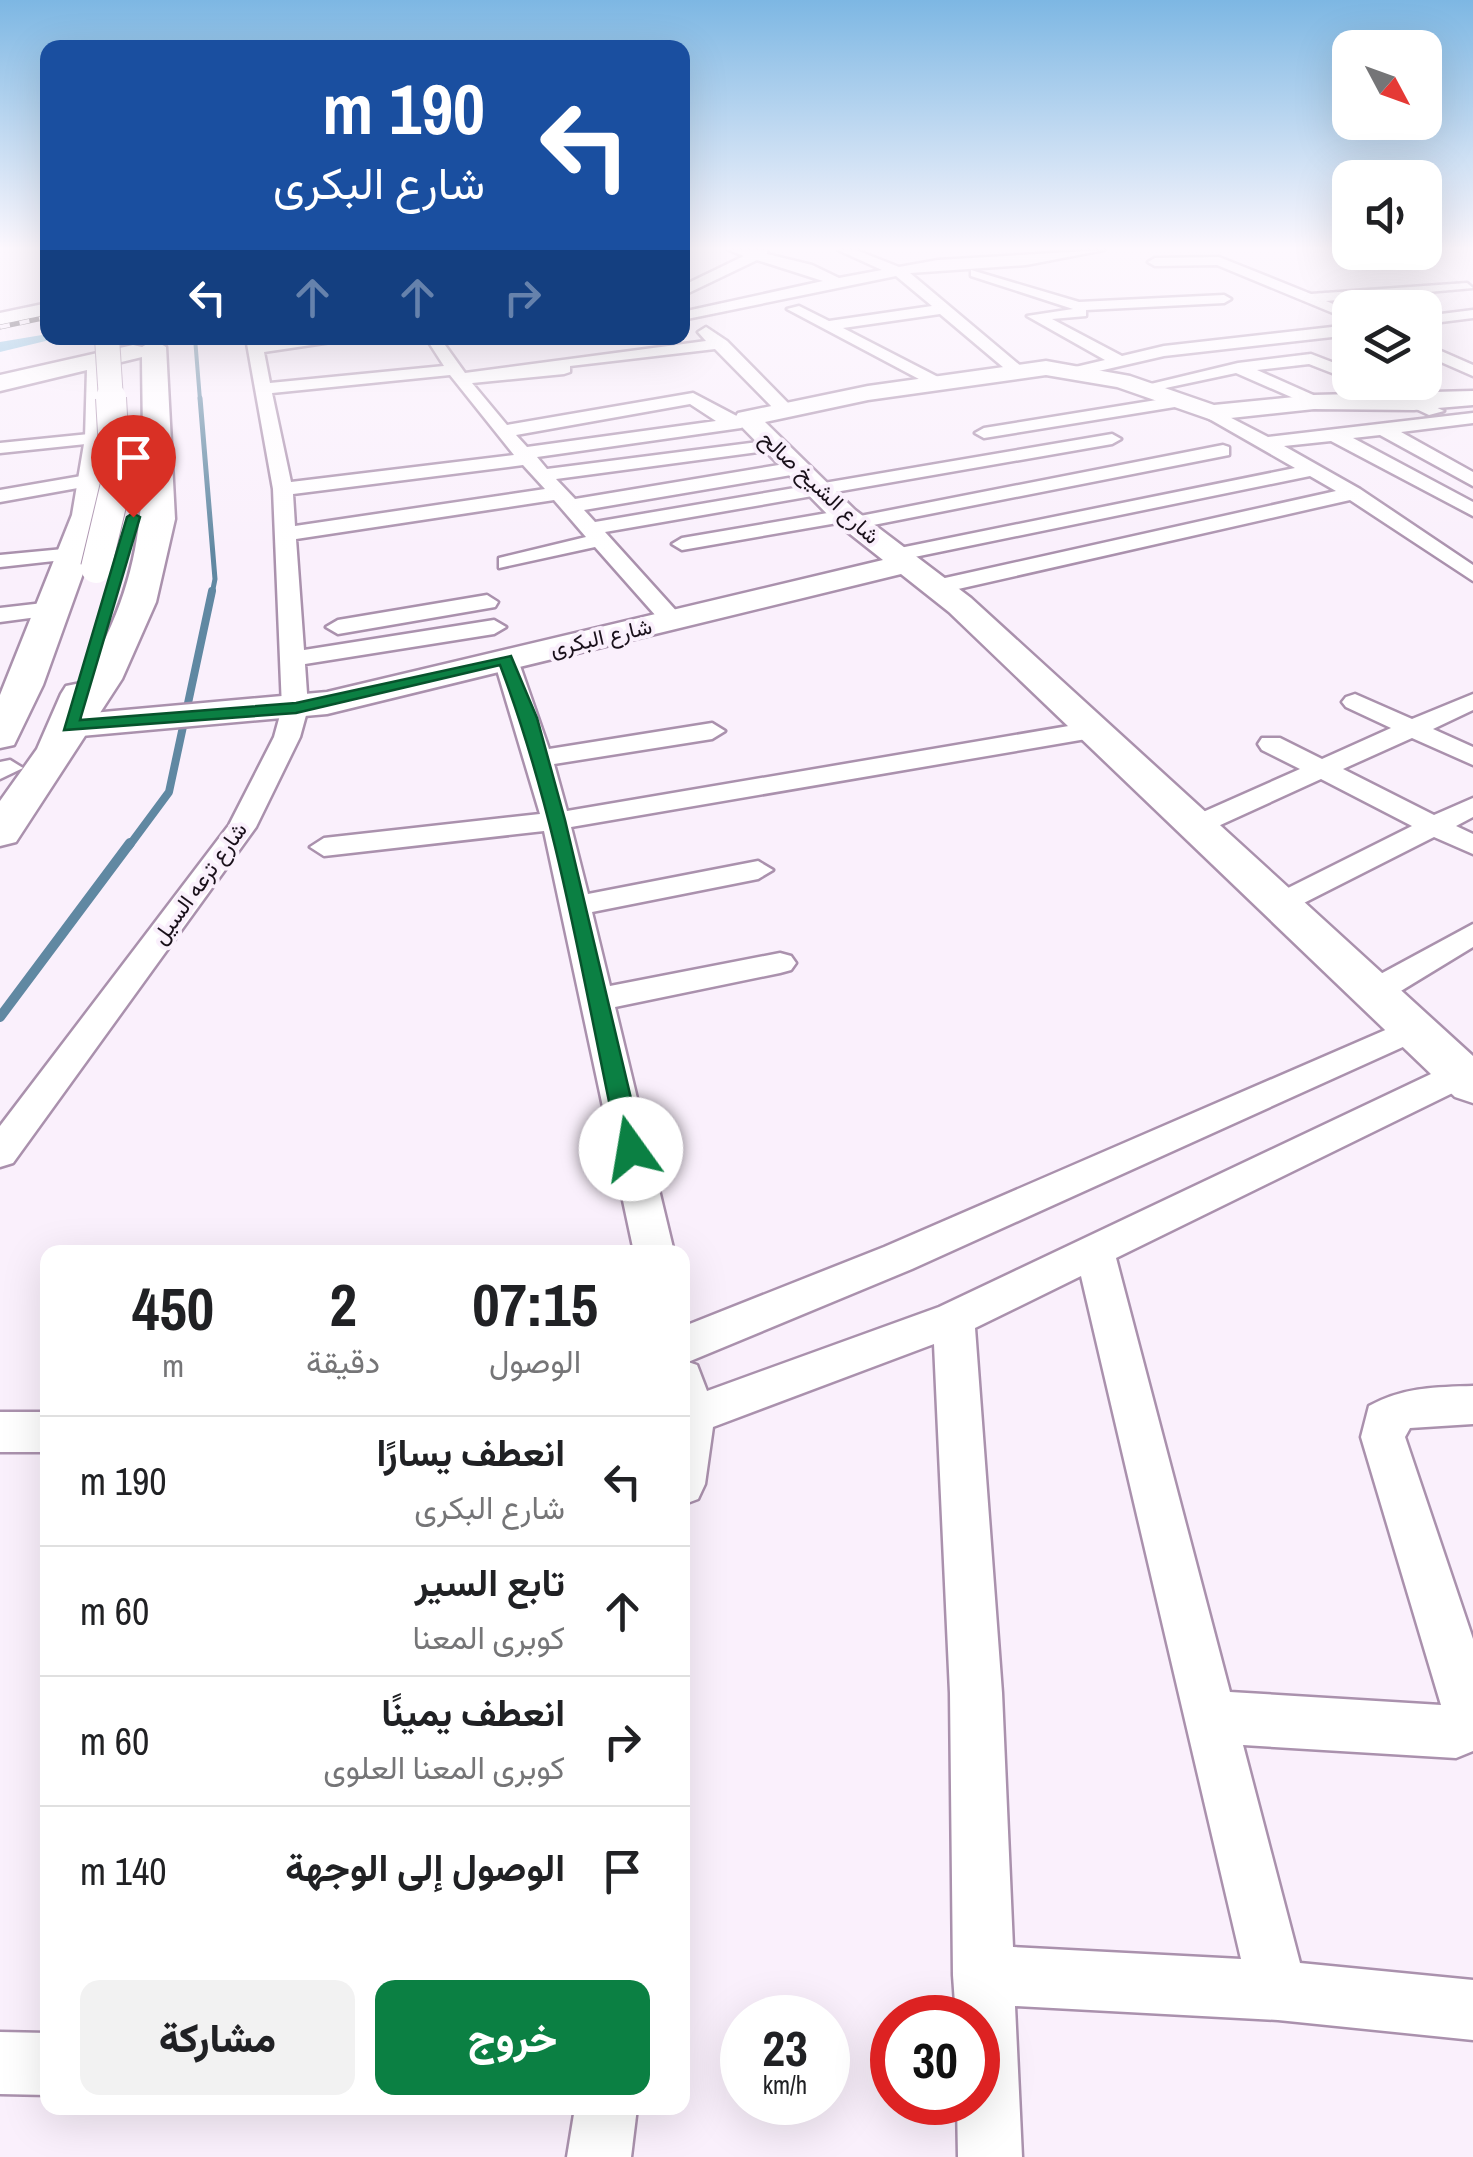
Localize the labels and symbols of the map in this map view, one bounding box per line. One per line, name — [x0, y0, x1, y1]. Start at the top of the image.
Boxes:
north arrow — [1332, 30, 1442, 140]
pin — [91, 415, 176, 518]
street label: شارع الشيخ صالح — [753, 423, 887, 551]
street label: شارع البكرى — [547, 611, 655, 663]
street label: شارع ترعه السيل — [144, 816, 254, 950]
position arrow — [579, 1097, 683, 1201]
speed limit sign: 30 — [870, 1995, 1000, 2125]

